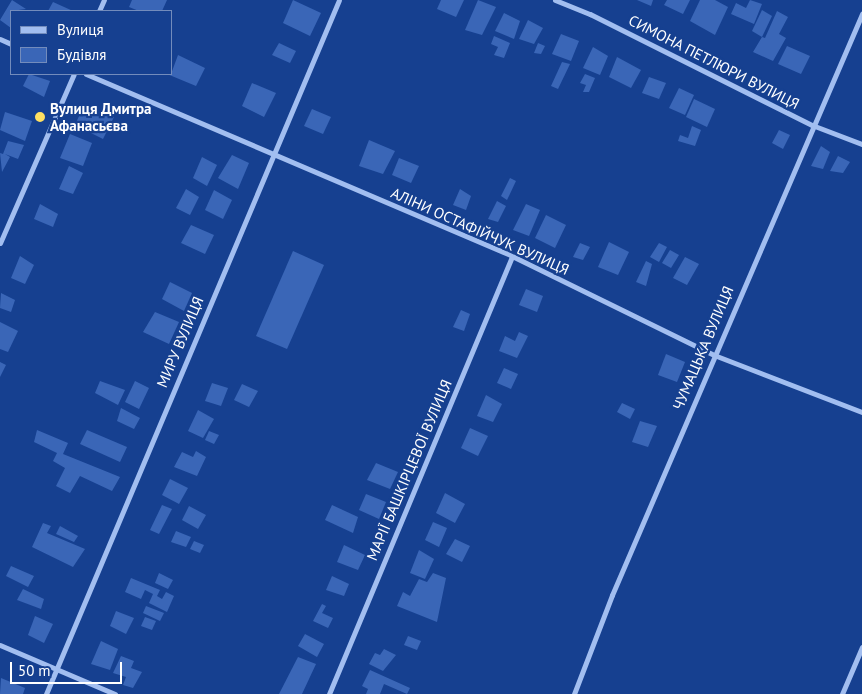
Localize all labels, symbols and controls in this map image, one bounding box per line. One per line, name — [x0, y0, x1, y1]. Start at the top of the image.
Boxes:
legend — [10, 10, 172, 75]
street label: СИМОНА ПЕТЛЮРИ ВУЛИЦЯ — [625, 11, 803, 113]
text: Вулиця — [57, 20, 104, 39]
text: Будівля — [57, 45, 106, 64]
place label: Вулиця Дмитра Афанасьєва — [50, 99, 152, 134]
marker: Вулиця Дмитра Афанасьєва — [34, 111, 46, 123]
street label: АЛIНИ ОСТАФІЙЧУК ВУЛИЦЯ — [388, 184, 572, 278]
street label: ЧУМАЦЬКА ВУЛИЦЯ — [669, 283, 737, 413]
street label: МИРУ ВУЛИЦЯ — [153, 294, 207, 390]
street label: МАРІЇ БАШКІРЦЕВОЇ ВУЛИЦЯ — [363, 377, 455, 563]
scale bar — [12, 652, 125, 684]
text: 50 m — [18, 661, 51, 680]

